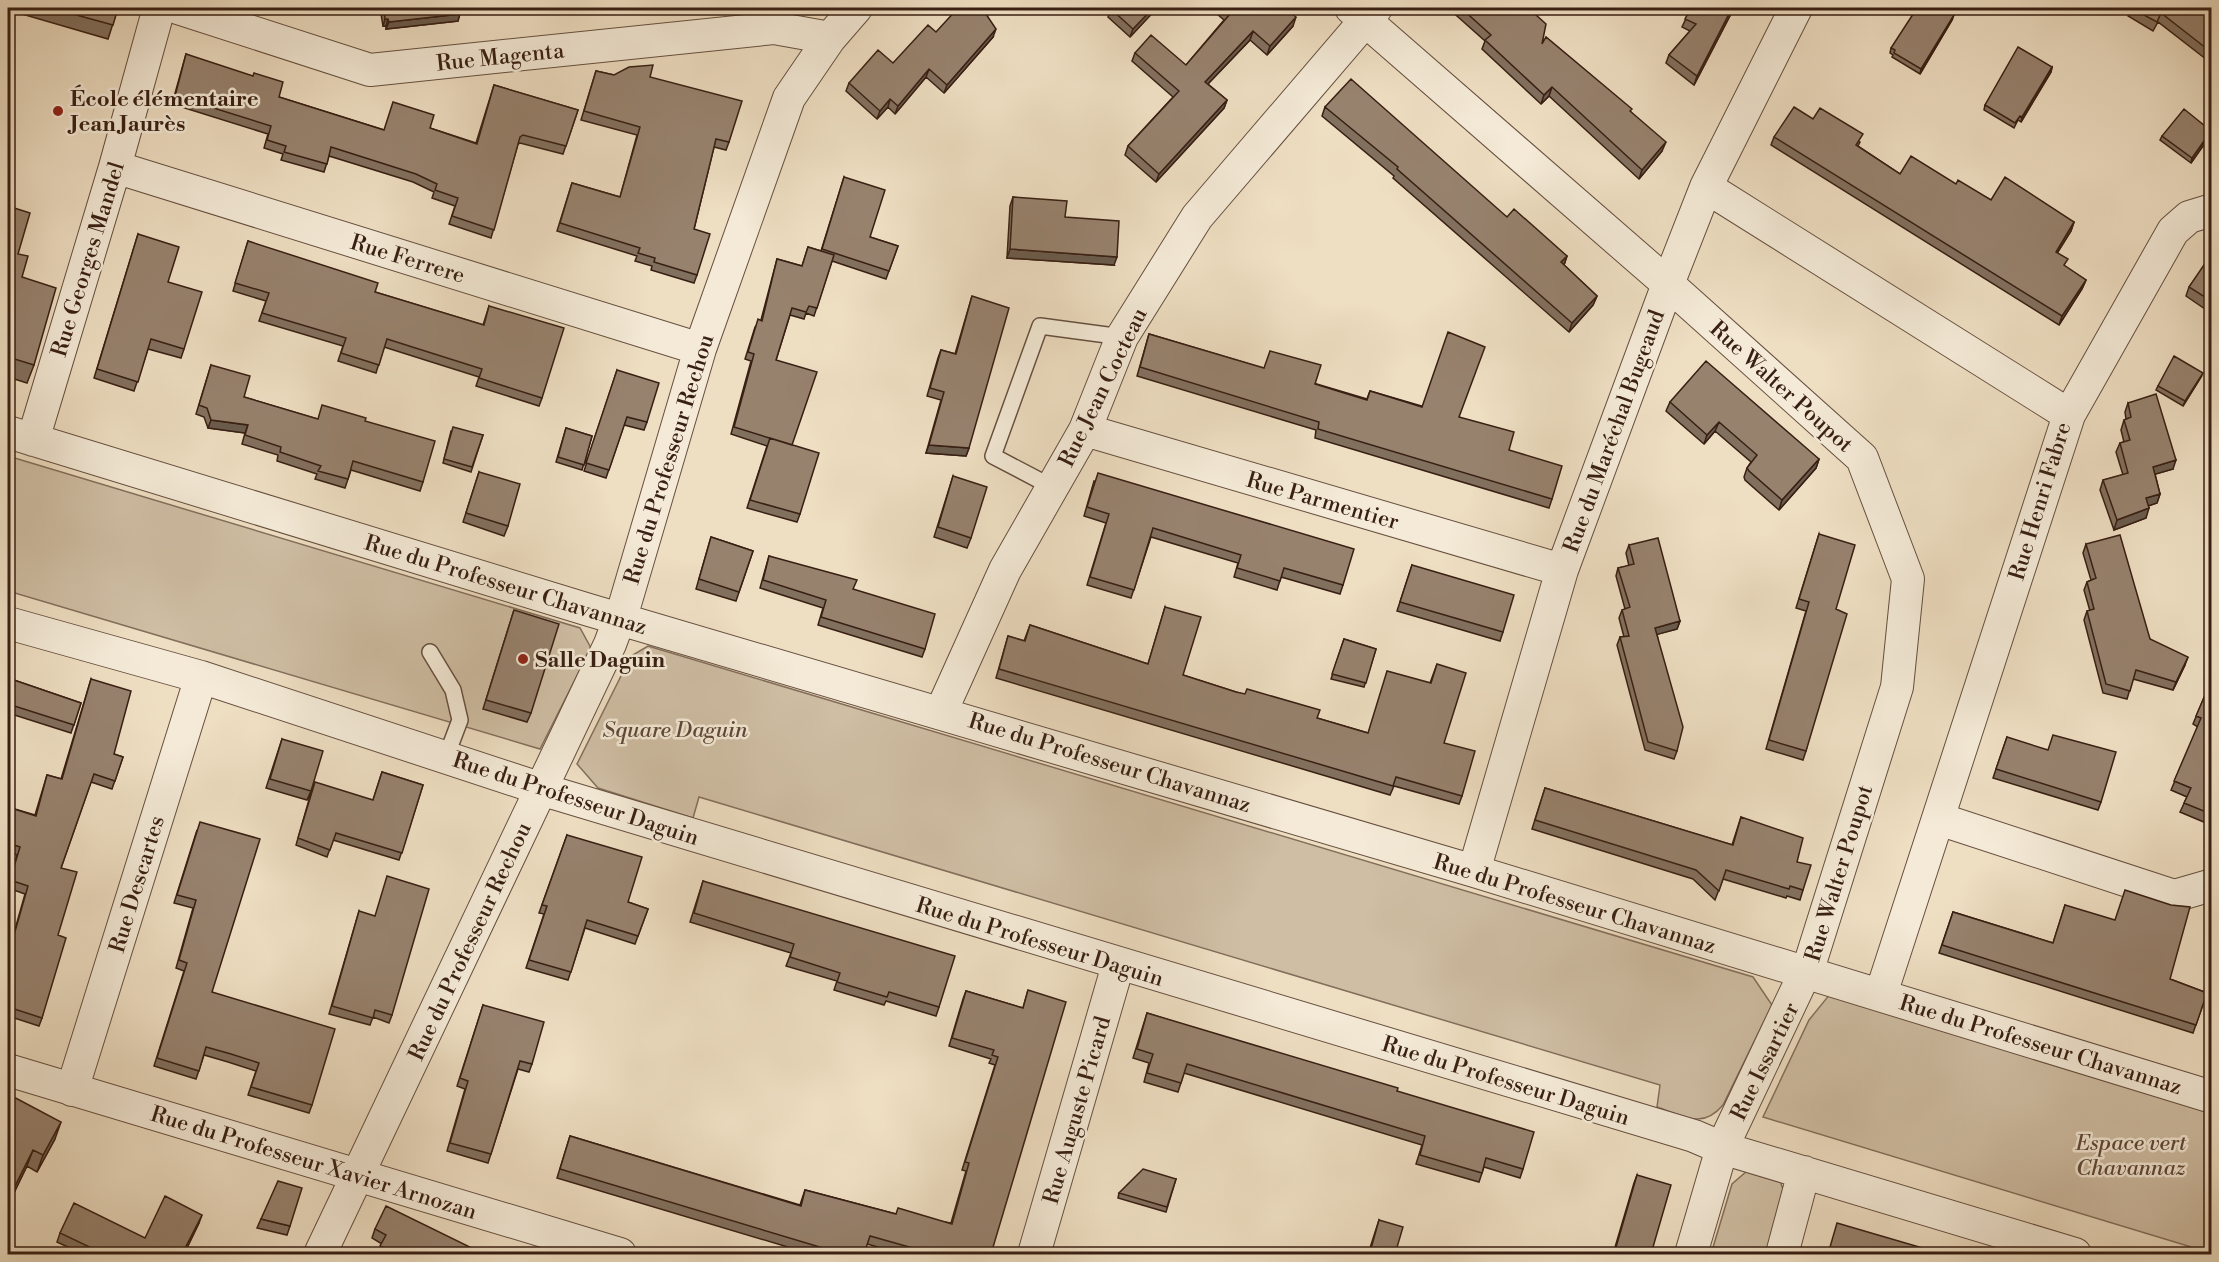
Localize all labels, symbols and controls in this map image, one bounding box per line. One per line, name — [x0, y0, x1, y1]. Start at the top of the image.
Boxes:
street label: Rue Magenta — [435, 37, 566, 78]
place label: École élémentaire Jean Jaurès — [67, 84, 259, 138]
marker: École élémentaire Jean Jaurès — [51, 104, 65, 118]
street label: Rue Georges Mandel — [46, 158, 131, 360]
street label: Rue Ferrere — [347, 229, 468, 290]
street label: Rue Jean Cocteau — [1053, 303, 1154, 472]
street label: Rue du Maréchal Bugeaud — [1558, 306, 1671, 557]
street label: Rue Walter Poupot — [1704, 316, 1858, 459]
street label: Rue du Professeur Rechou — [619, 331, 720, 588]
street label: Rue Henri Fabre — [2004, 419, 2077, 584]
street label: Rue Parmentier — [1243, 467, 1402, 536]
street label: Rue du Professeur Chavannaz — [361, 530, 650, 641]
place label: Salle Daguin — [535, 647, 666, 674]
marker: Salle Daguin — [516, 652, 530, 666]
street label: Rue du Professeur Chavannaz — [965, 708, 1254, 819]
park label: Square Daguin — [603, 717, 748, 744]
street label: Rue du Professeur Daguin — [449, 747, 702, 852]
street label: Rue Walter Poupot — [1800, 782, 1879, 965]
street label: Rue Descartes — [104, 813, 171, 956]
street label: Rue du Professeur Rechou — [403, 818, 538, 1065]
street label: Rue du Professeur Chavannaz — [1430, 849, 1719, 960]
street label: Rue du Professeur Daguin — [913, 892, 1167, 993]
street label: Rue du Professeur Chavannaz — [1896, 990, 2185, 1101]
street label: Rue Issartier — [1725, 998, 1806, 1125]
street label: Rue Auguste Picard — [1038, 1013, 1117, 1207]
street label: Rue du Professeur Daguin — [1379, 1031, 1633, 1132]
street label: Rue du Professeur Xavier Arnozan — [147, 1101, 480, 1226]
park label: Espace vert Chavannaz — [2075, 1130, 2187, 1182]

